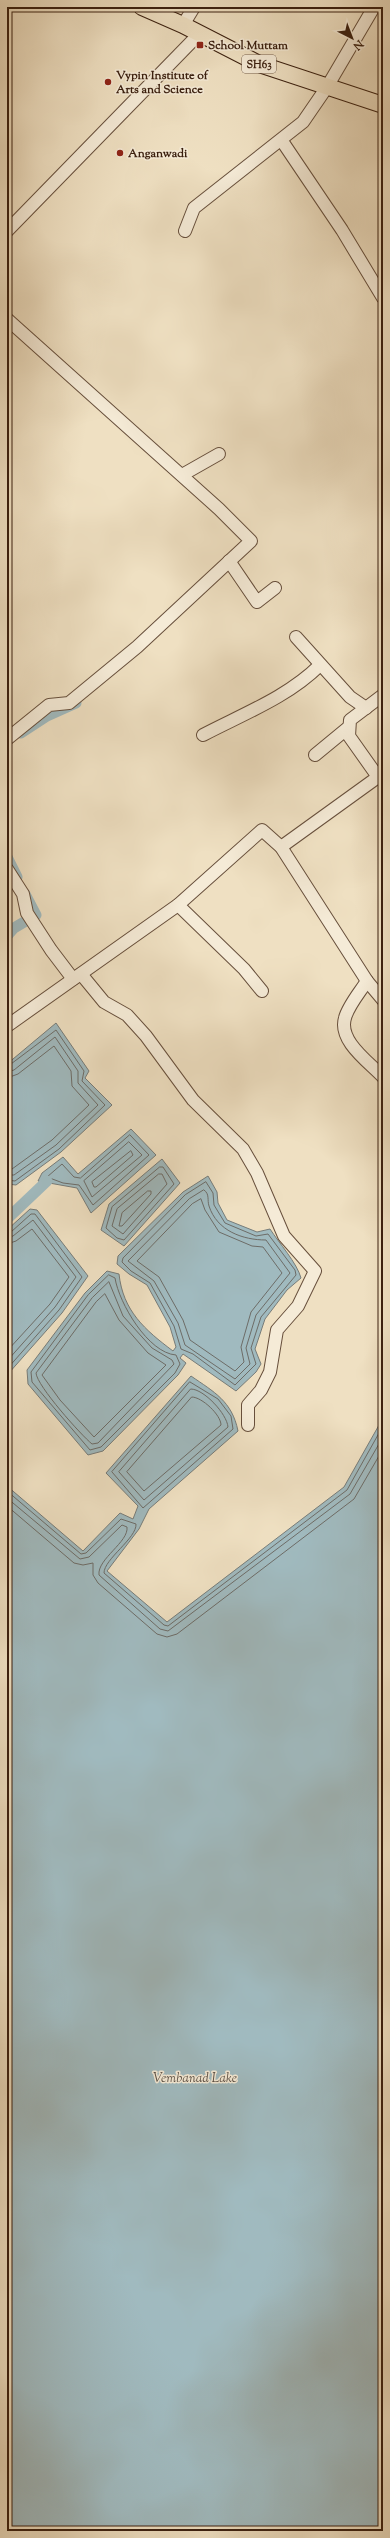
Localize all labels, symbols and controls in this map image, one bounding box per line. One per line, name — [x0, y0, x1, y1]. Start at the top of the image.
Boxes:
north arrow — [332, 18, 372, 58]
text: N — [349, 35, 367, 54]
place label: School Muttam — [208, 37, 288, 55]
marker: School Muttam — [195, 40, 205, 50]
road number: SH63 — [242, 55, 276, 73]
place label: Vypin Institute of Arts and Science — [115, 67, 209, 99]
marker: Vypin Institute of Arts and Science — [103, 77, 113, 87]
place label: Anganwadi — [127, 145, 188, 163]
marker: Anganwadi — [115, 148, 125, 158]
water label: Vembanad Lake — [153, 2070, 237, 2088]

